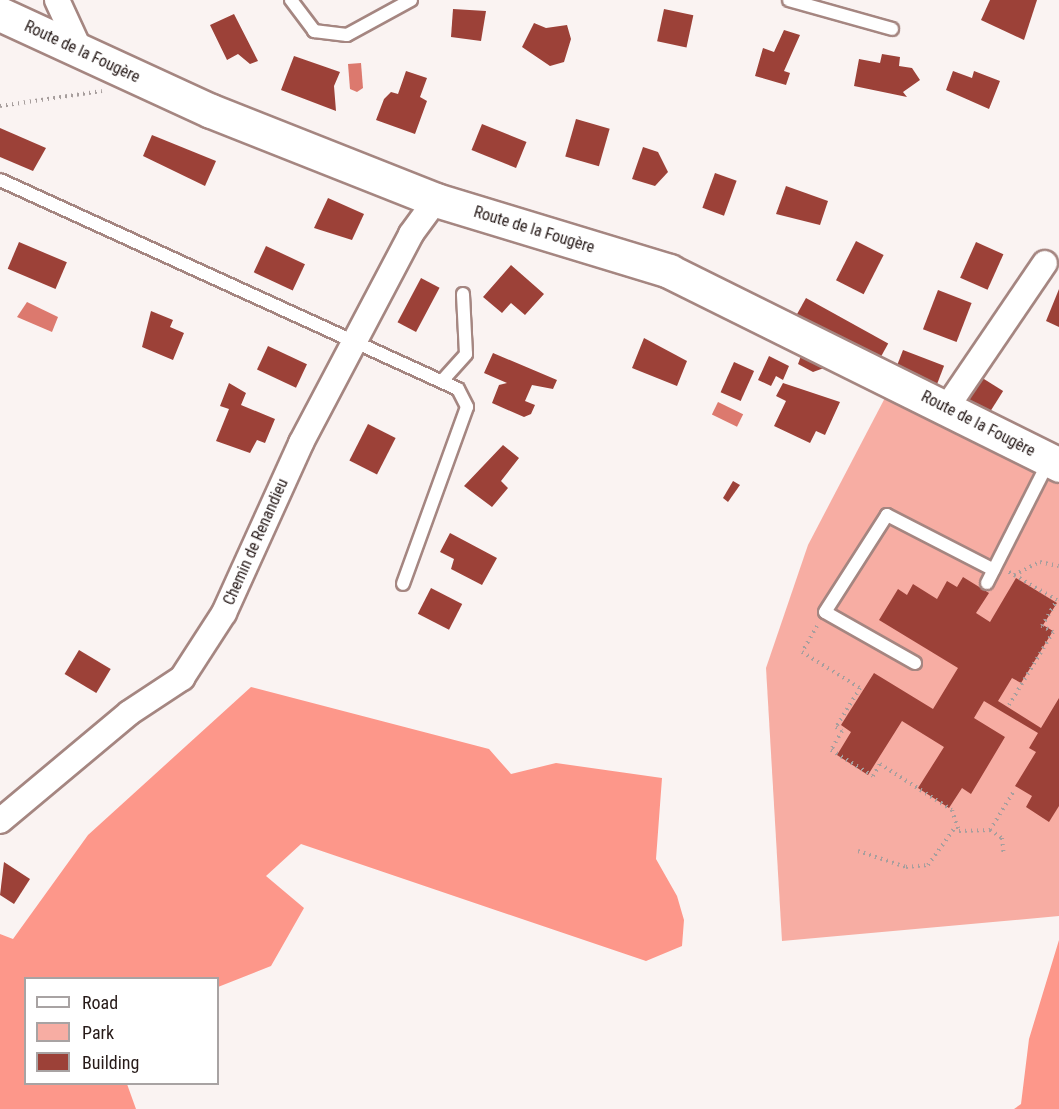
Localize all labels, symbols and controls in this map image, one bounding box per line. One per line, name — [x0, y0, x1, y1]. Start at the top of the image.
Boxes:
street label: Route de la Fougère — [21, 17, 143, 87]
street label: Route de la Fougère — [471, 203, 597, 257]
street label: Route de la Fougère — [918, 387, 1038, 461]
street label: Chemin de Renandieu — [219, 476, 293, 608]
legend — [24, 977, 219, 1085]
text: Road — [82, 992, 118, 1013]
text: Park — [82, 1022, 114, 1043]
text: Building — [82, 1052, 139, 1073]

